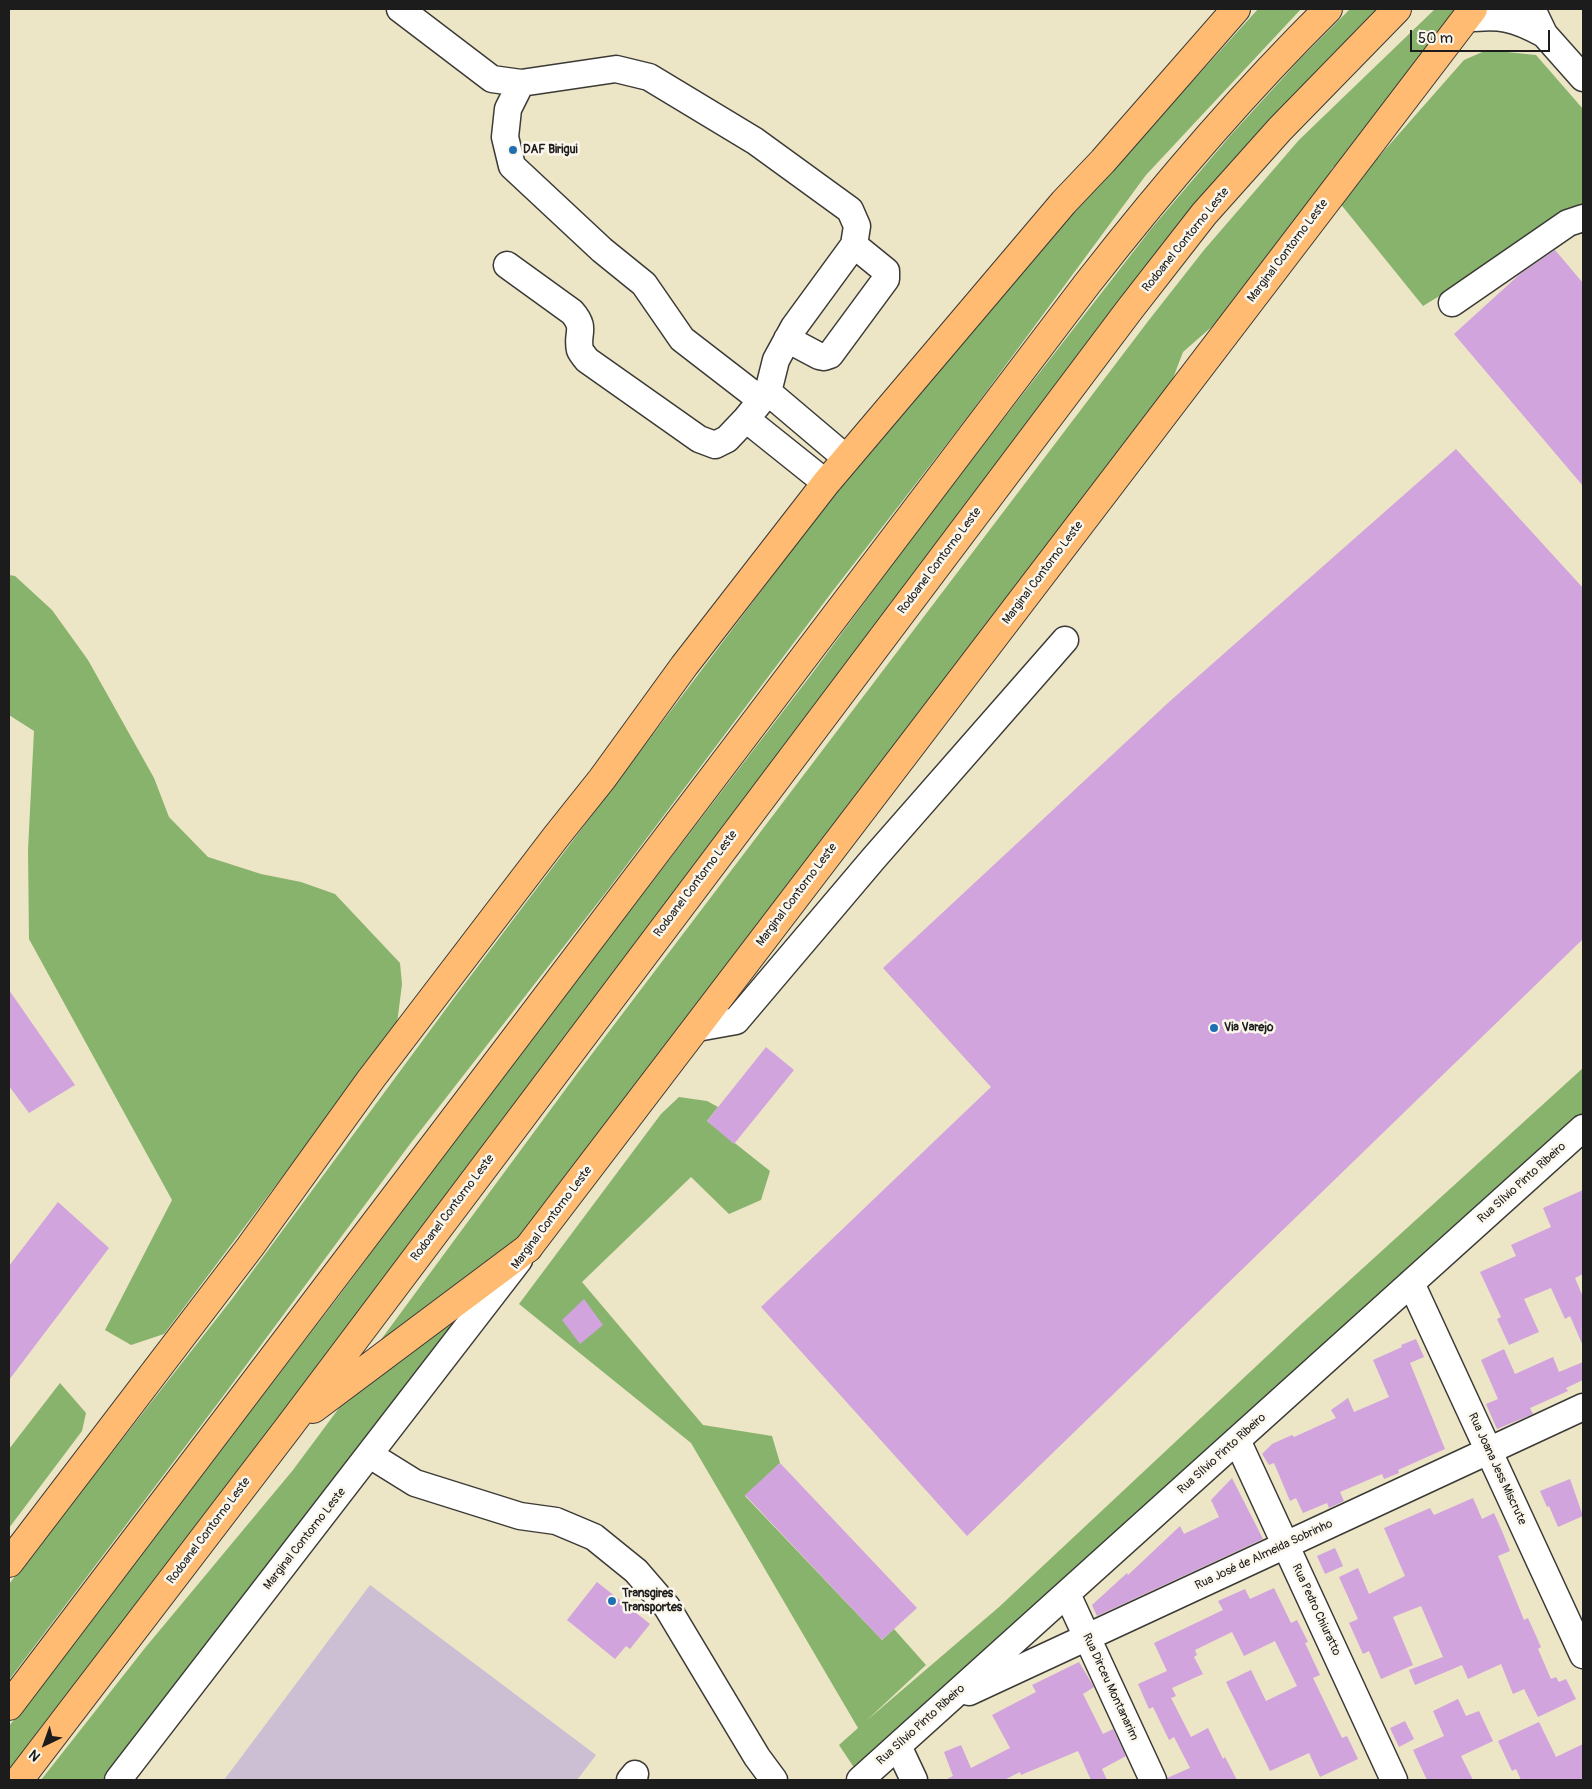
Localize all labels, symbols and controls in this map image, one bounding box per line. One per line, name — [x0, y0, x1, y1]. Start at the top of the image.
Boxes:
scale bar — [1412, 20, 1552, 52]
text: 50 m — [1418, 29, 1453, 48]
place label: DAF Birigui — [523, 143, 578, 157]
marker: DAF Birigui — [507, 144, 519, 156]
street label: Rodoanel Contorno Leste — [1140, 185, 1232, 295]
street label: Marginal Contorno Leste — [1245, 197, 1331, 305]
street label: Rodoanel Contorno Leste — [895, 505, 985, 617]
street label: Marginal Contorno Leste — [1000, 519, 1086, 627]
street label: Rodoanel Contorno Leste — [651, 828, 741, 940]
street label: Marginal Contorno Leste — [754, 841, 840, 949]
place label: Via Varejo — [1224, 1021, 1273, 1035]
marker: Via Varejo — [1208, 1022, 1220, 1034]
street label: Rua Sílvio Pinto Ribeiro — [1475, 1140, 1569, 1226]
street label: Rodoanel Contorno Leste — [408, 1152, 498, 1264]
street label: Marginal Contorno Leste — [509, 1164, 595, 1272]
street label: Rua Sílvio Pinto Ribeiro — [1175, 1411, 1269, 1497]
street label: Rua Joana Jess Miscrute — [1465, 1411, 1529, 1527]
street label: Rodoanel Contorno Leste — [164, 1475, 254, 1587]
street label: Marginal Contorno Leste — [261, 1485, 349, 1593]
street label: Rua José de Almeida Sobrinho — [1193, 1517, 1335, 1593]
street label: Rua Pedro Chiuratto — [1288, 1562, 1344, 1658]
place label: Transgires Transportes — [622, 1587, 682, 1615]
marker: Transgires Transportes — [606, 1595, 618, 1607]
street label: Rua Dirceu Montanarim — [1079, 1631, 1141, 1743]
street label: Rua Sílvio Pinto Ribeiro — [874, 1682, 968, 1768]
north arrow — [20, 1719, 70, 1769]
text: N — [25, 1746, 44, 1765]

